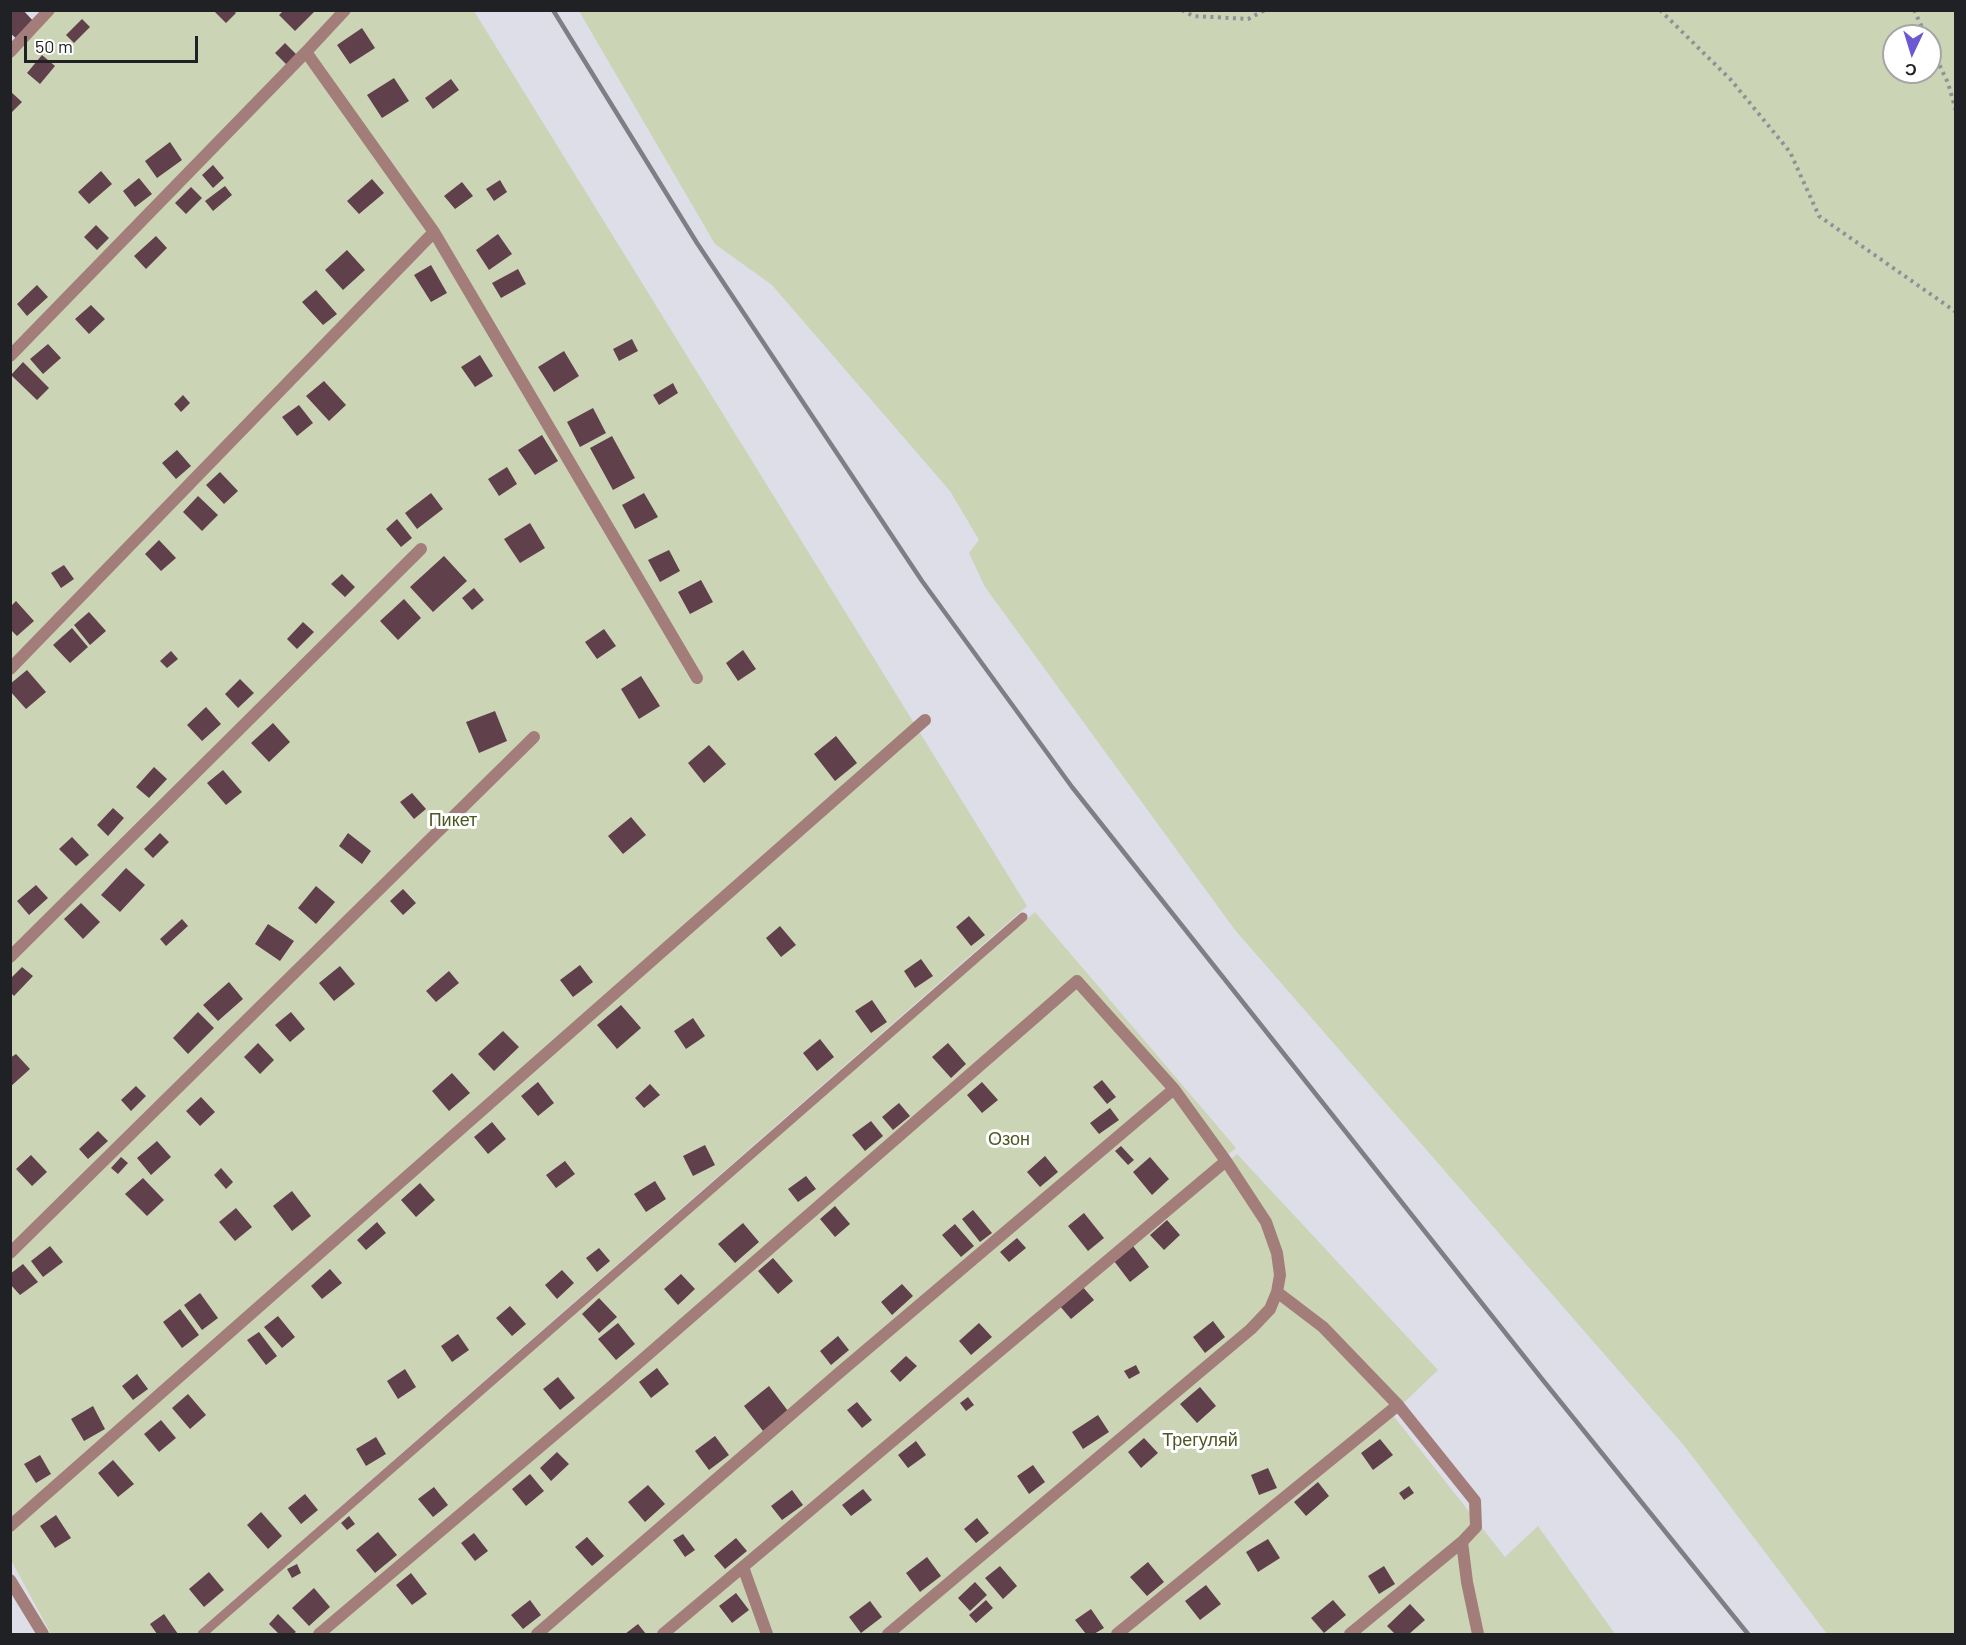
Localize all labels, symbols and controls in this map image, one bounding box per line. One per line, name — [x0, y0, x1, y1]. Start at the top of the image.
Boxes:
scale bar — [27, 24, 201, 62]
north arrow — [1882, 24, 1942, 84]
text: 50 m — [35, 35, 73, 57]
text: С — [1904, 61, 1917, 80]
park label: Пикет — [429, 809, 477, 831]
park label: Озон — [988, 1128, 1030, 1150]
park label: Трегуляй — [1162, 1429, 1238, 1451]

